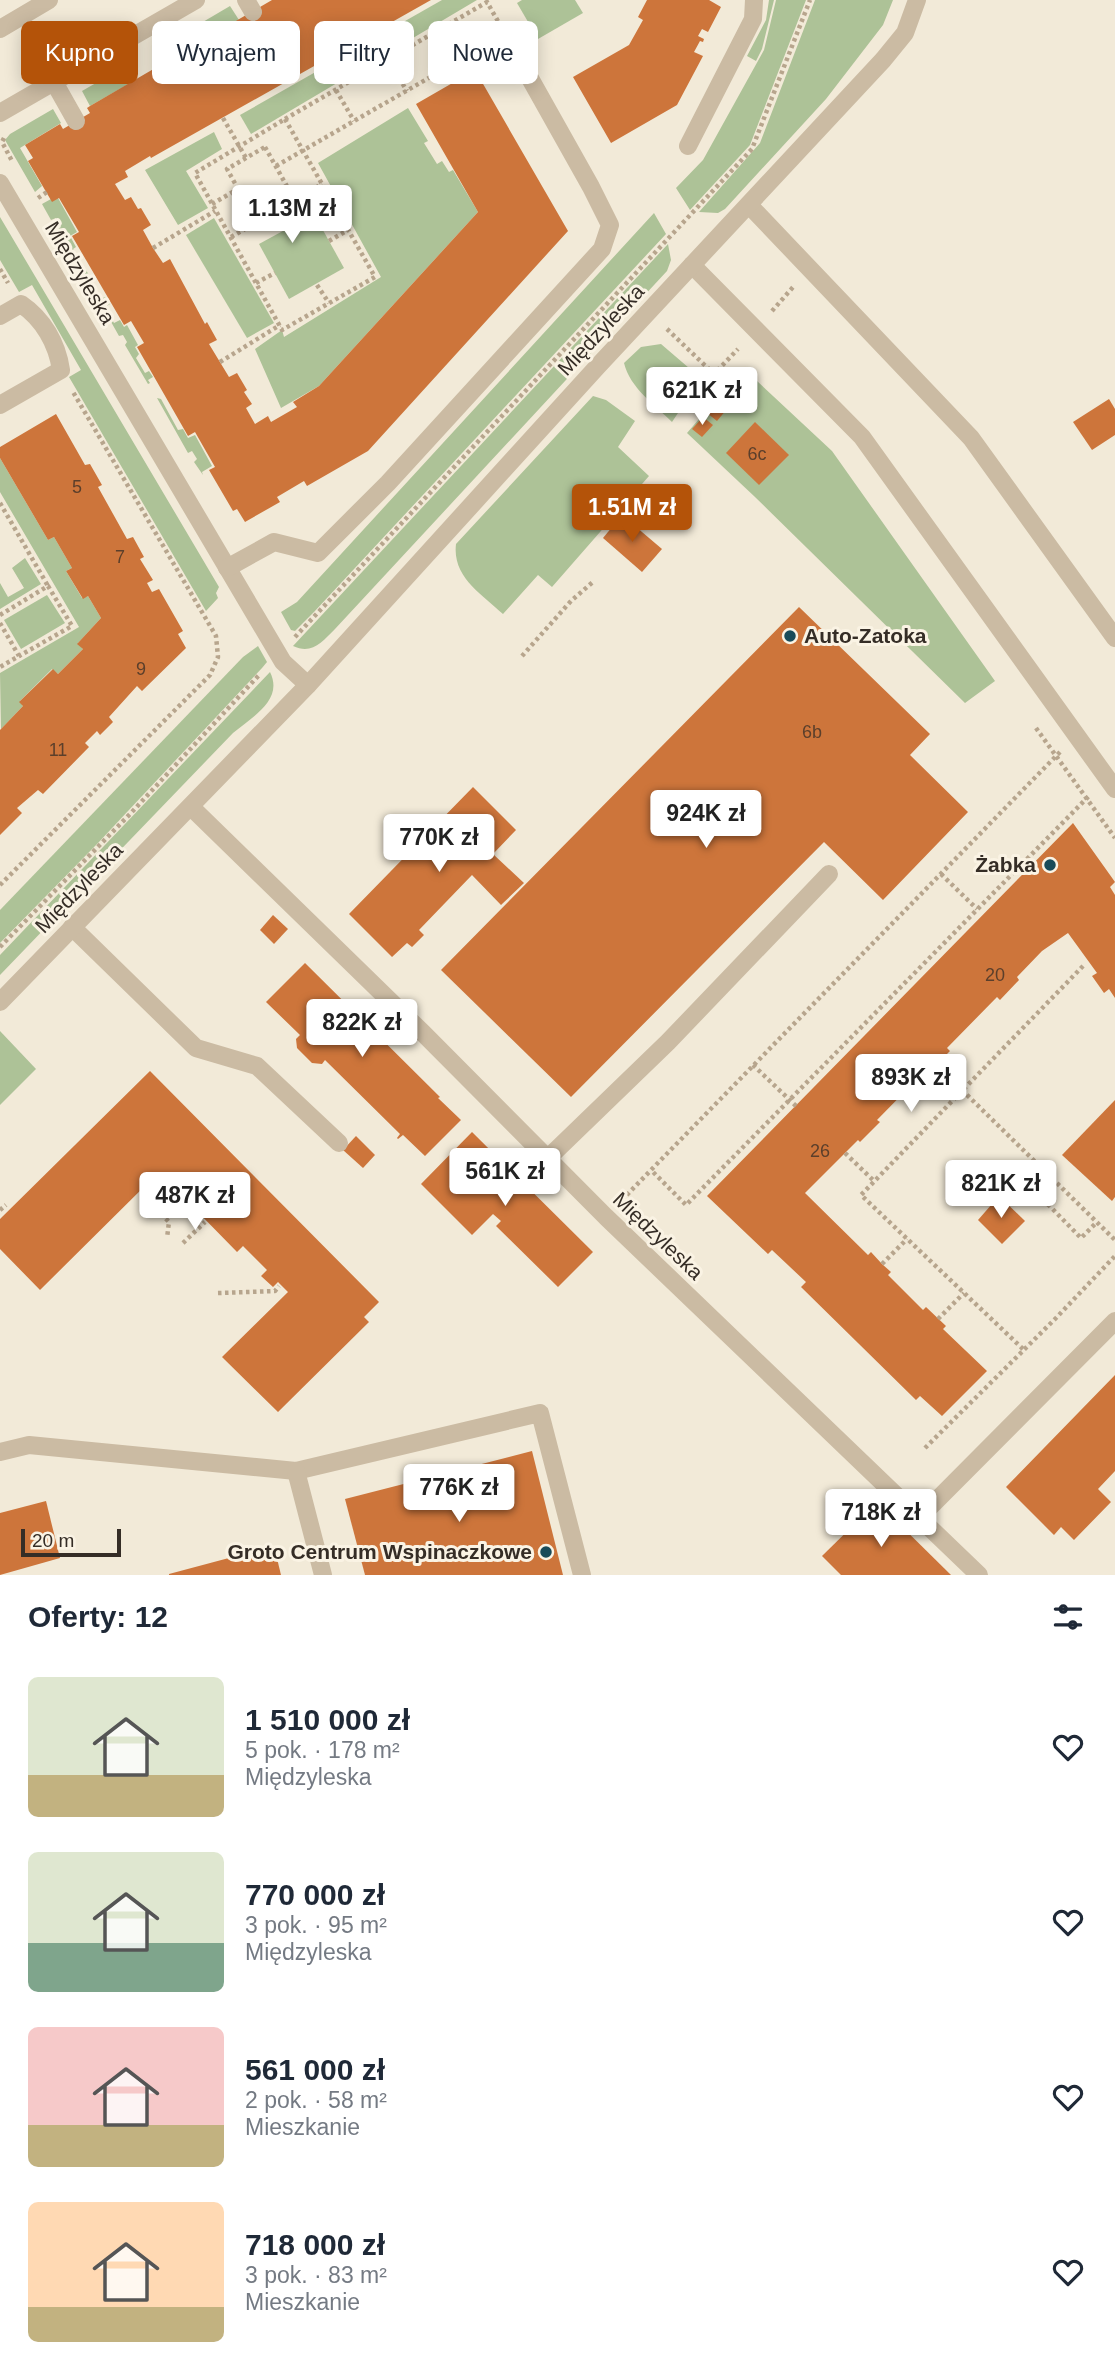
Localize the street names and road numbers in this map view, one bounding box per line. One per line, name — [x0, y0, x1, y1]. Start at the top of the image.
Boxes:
street label: Międzyleska — [41, 217, 120, 328]
street label: Międzyleska — [553, 279, 649, 380]
street label: Międzyleska — [30, 838, 127, 937]
street label: Międzyleska — [609, 1187, 708, 1284]

